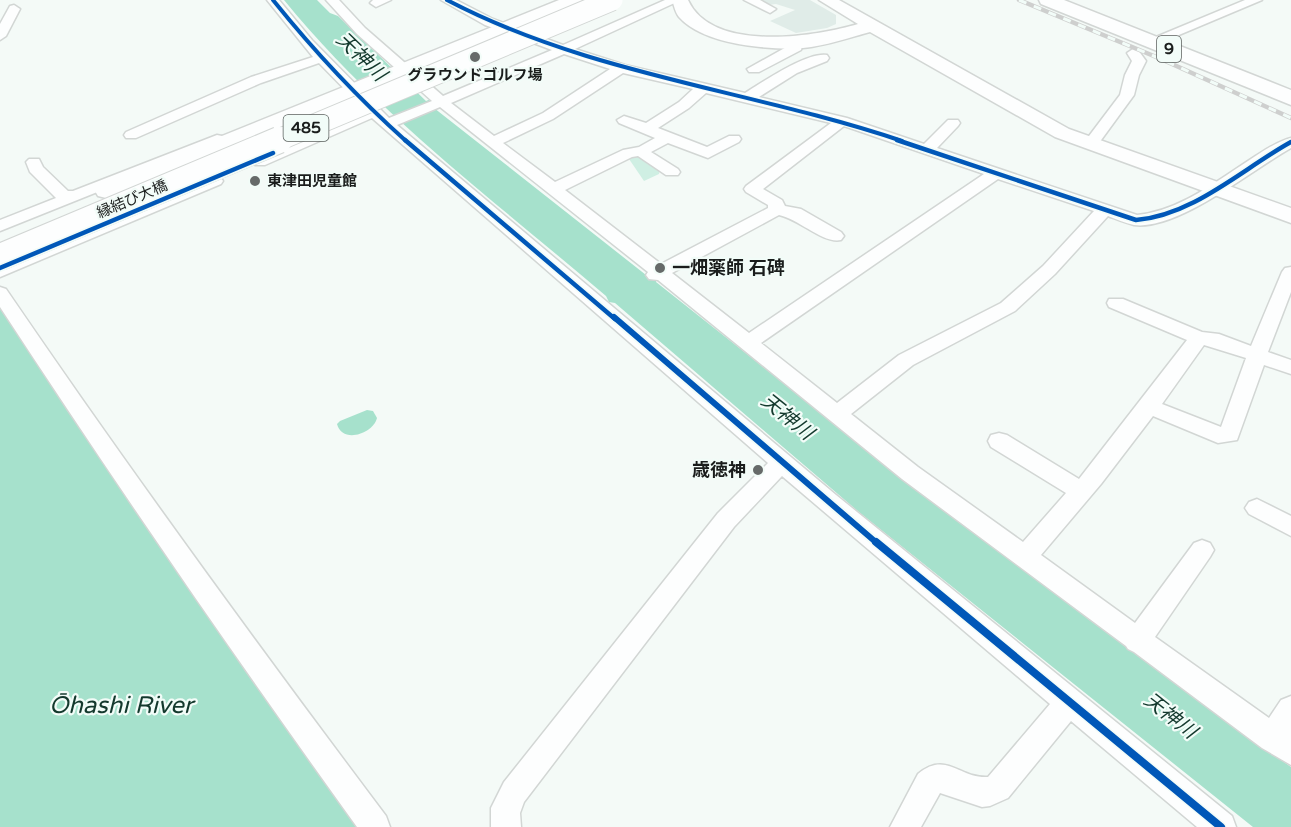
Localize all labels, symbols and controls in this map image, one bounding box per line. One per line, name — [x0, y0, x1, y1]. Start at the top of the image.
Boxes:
water label: 天神川 — [331, 28, 392, 88]
road number: 9 — [1157, 36, 1181, 62]
marker: グラウンドゴルフ場 — [468, 50, 482, 64]
place label: グラウンドゴルフ場 — [407, 66, 543, 84]
road number: 485 — [284, 115, 328, 141]
place label: 東津田児童館 — [267, 172, 357, 190]
marker: 東津田児童館 — [248, 174, 262, 188]
street label: 縁結び大橋 — [94, 176, 170, 222]
place label: 一畑薬師 石碑 — [672, 257, 785, 279]
marker: 一畑薬師 石碑 — [653, 261, 667, 275]
water label: 天神川 — [756, 389, 819, 446]
place label: 歳徳神 — [692, 459, 746, 481]
marker: 歳徳神 — [751, 463, 765, 477]
water label: 天神川 — [1139, 688, 1203, 745]
water label: Ōhashi River — [49, 691, 196, 720]

